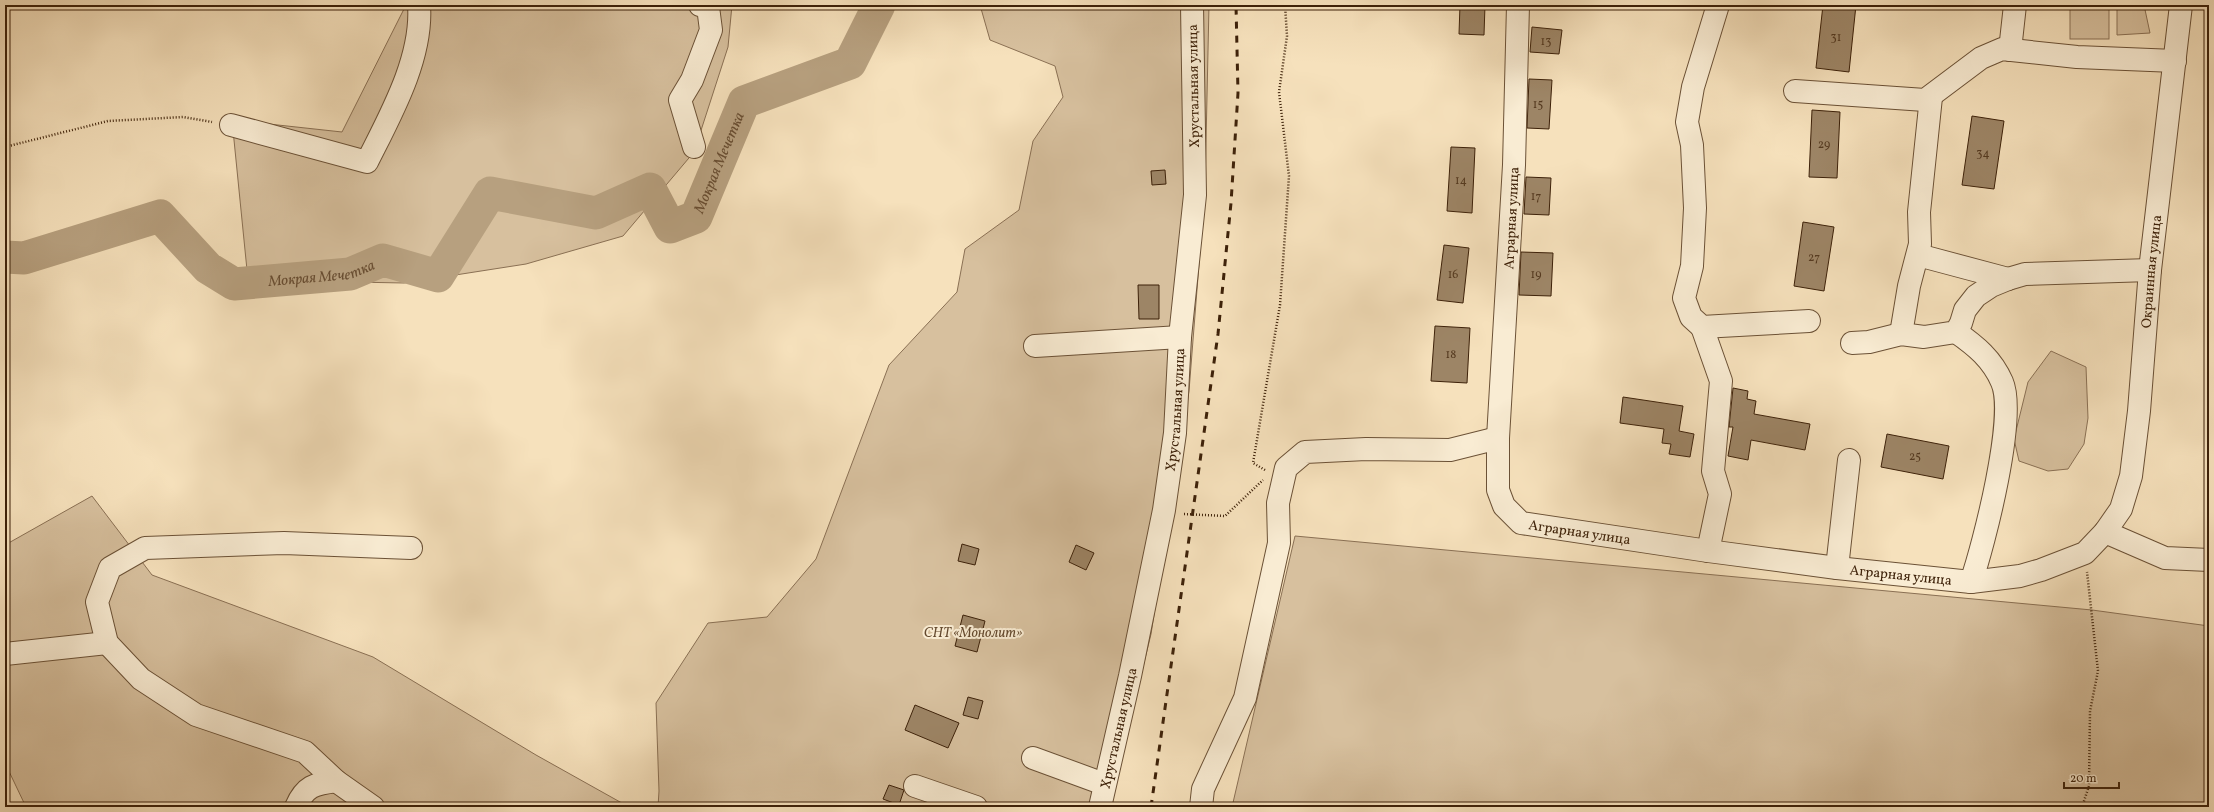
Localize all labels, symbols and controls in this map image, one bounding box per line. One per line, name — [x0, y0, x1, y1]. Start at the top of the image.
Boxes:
street label: Хрустальная улица — [1184, 24, 1205, 148]
house number: 31 — [1831, 30, 1841, 46]
house number: 13 — [1541, 34, 1551, 50]
house number: 15 — [1533, 97, 1543, 113]
water label: Мокрая Мечетка — [689, 109, 751, 218]
house number: 29 — [1818, 137, 1830, 153]
house number: 34 — [1976, 146, 1990, 162]
street label: Аграрная улица — [1500, 166, 1525, 270]
house number: 14 — [1455, 173, 1467, 189]
house number: 17 — [1531, 189, 1541, 205]
street label: Окраинная улица — [2137, 214, 2167, 329]
house number: 27 — [1808, 250, 1820, 266]
water label: Мокрая Мечетка — [267, 256, 378, 293]
house number: 16 — [1448, 267, 1458, 283]
house number: 19 — [1531, 267, 1541, 283]
street label: Хрустальная улица — [1162, 347, 1190, 473]
house number: 18 — [1446, 347, 1456, 363]
house number: 25 — [1909, 449, 1921, 465]
street label: Аграрная улица — [1527, 516, 1632, 550]
street label: Аграрная улица — [1849, 561, 1953, 591]
park label: СНТ «Монолит» — [924, 624, 1022, 643]
street label: Хрустальная улица — [1096, 666, 1142, 791]
scale bar — [2064, 764, 2119, 790]
text: 20 m — [2070, 771, 2097, 787]

